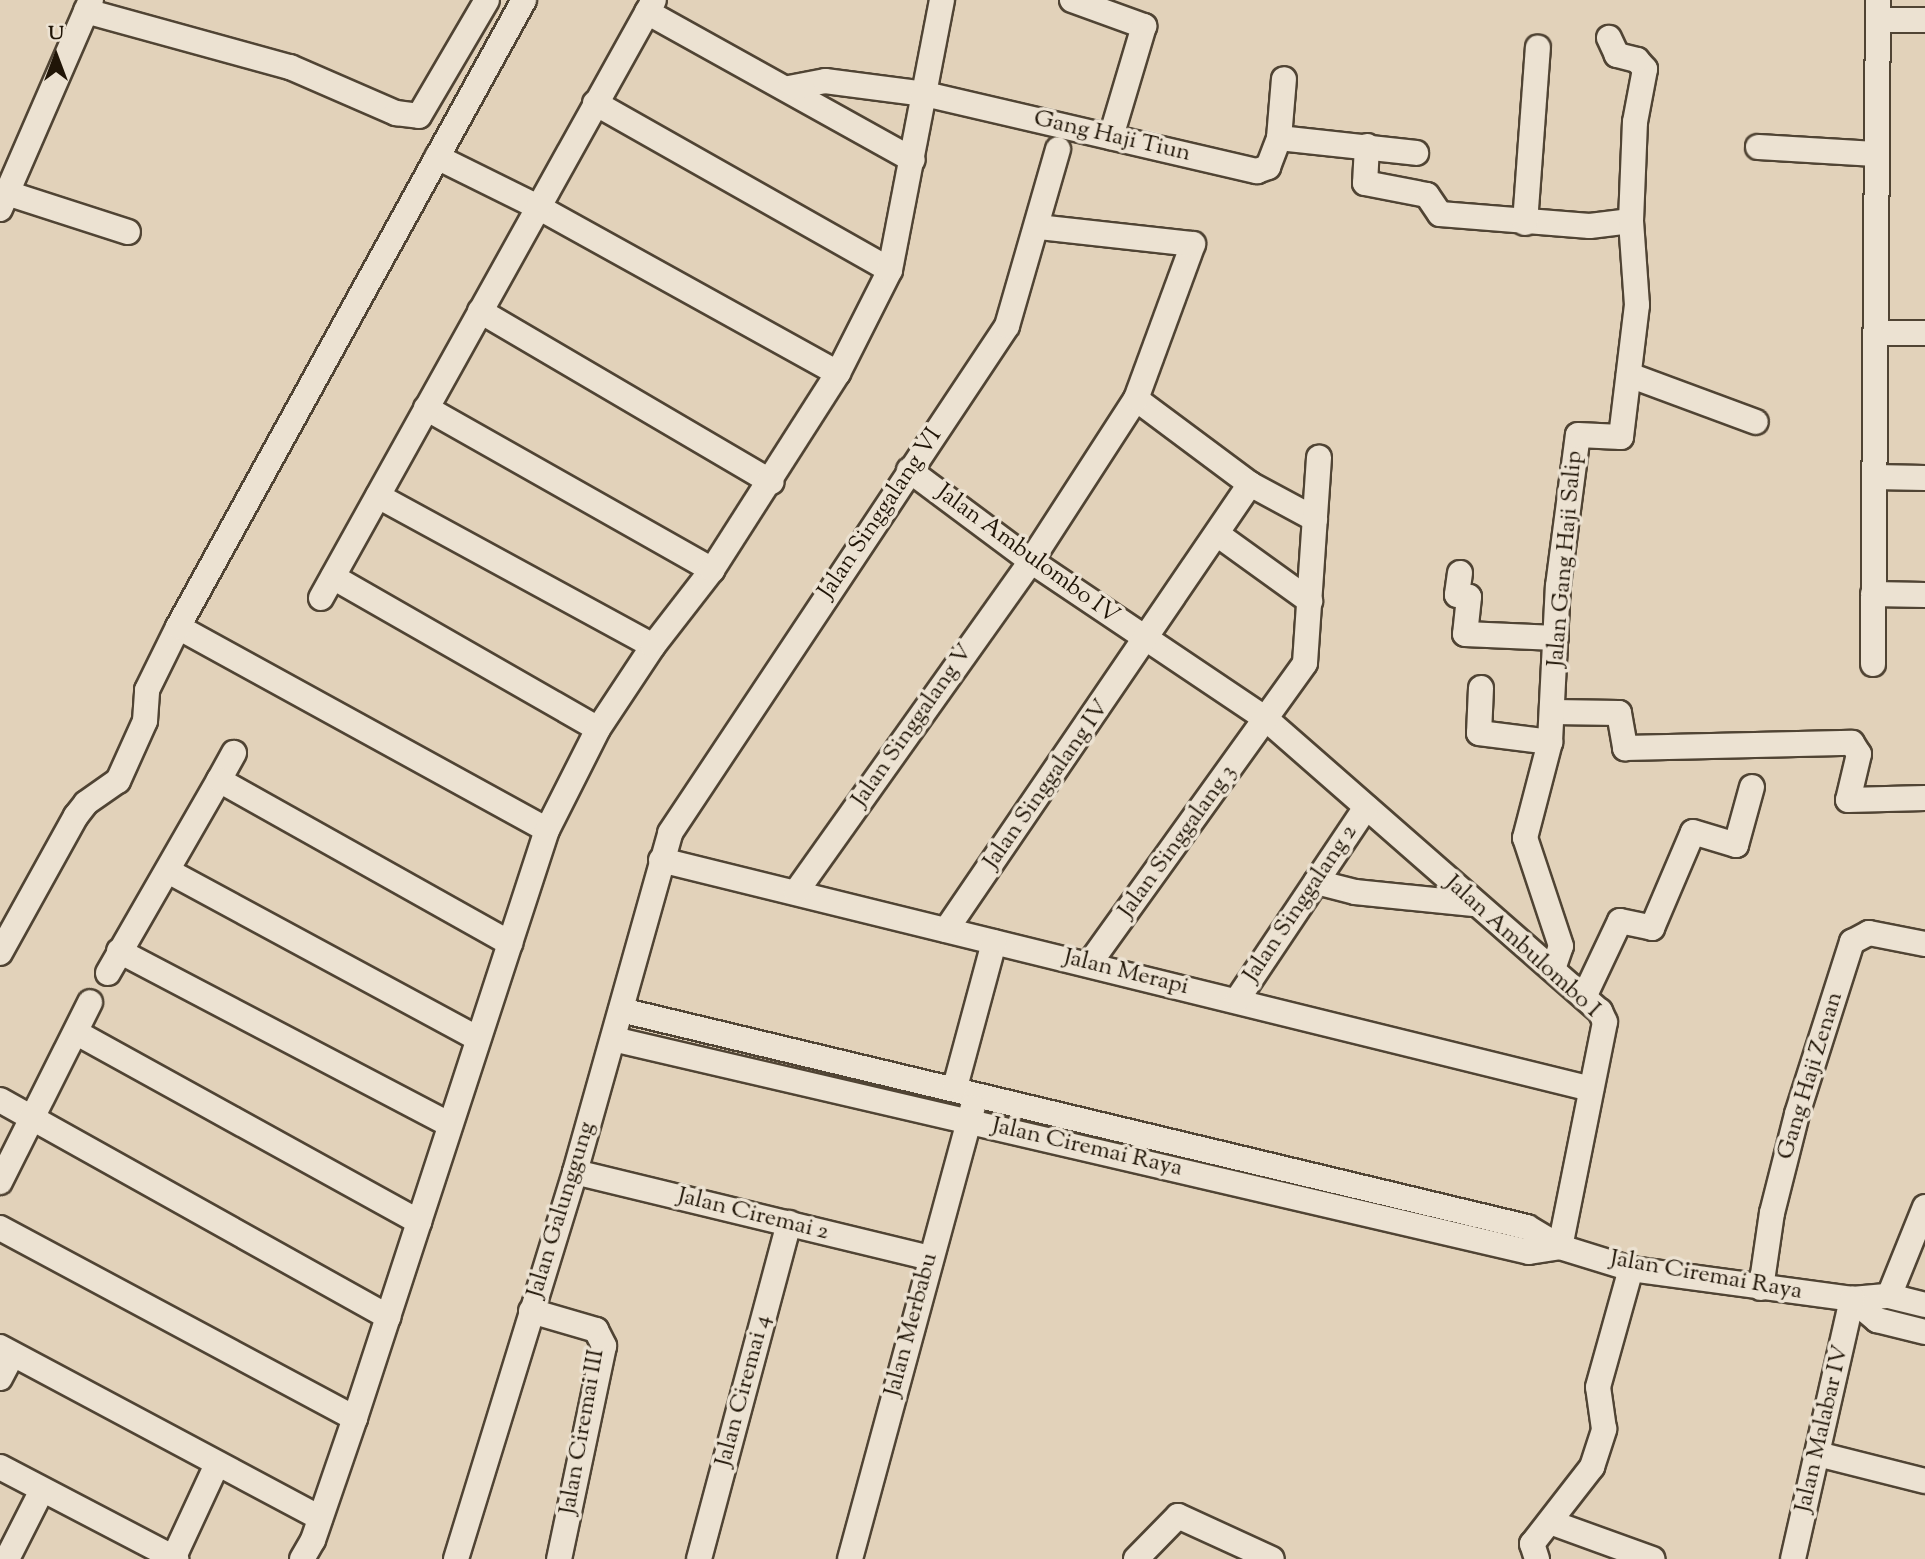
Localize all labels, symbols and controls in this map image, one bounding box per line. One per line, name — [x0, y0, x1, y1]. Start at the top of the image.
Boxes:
north arrow — [21, 21, 91, 91]
text: U — [48, 21, 64, 48]
street label: Gang Haji Tiun — [1031, 105, 1193, 169]
street label: Jalan Singgalang VI — [813, 423, 949, 605]
street label: Jalan Gang Haji Salip — [1542, 450, 1590, 668]
street label: Jalan Ambulombo IV — [930, 479, 1124, 631]
street label: Jalan Singgalang V — [846, 639, 980, 813]
street label: Jalan Singgalang IV — [978, 695, 1116, 875]
street label: Jalan Singgalang 3 — [1113, 760, 1243, 924]
street label: Jalan Singgalang 2 — [1238, 820, 1364, 988]
street label: Jalan Ambulombo I — [1438, 870, 1606, 1024]
street label: Jalan Merapi — [1060, 944, 1192, 1002]
street label: Gang Haji Zenan — [1772, 989, 1850, 1163]
street label: Jalan Ciremai Raya — [989, 1112, 1185, 1184]
street label: Jalan Galunggung — [522, 1118, 602, 1302]
street label: Jalan Ciremai 2 — [674, 1182, 832, 1248]
street label: Jalan Ciremai Raya — [1608, 1245, 1804, 1307]
street label: Jalan Merbabu — [879, 1250, 945, 1400]
street label: Jalan Ciremai 4 — [710, 1312, 778, 1470]
street label: Jalan Malabar IV — [1790, 1342, 1856, 1516]
street label: Jalan Ciremai III — [554, 1347, 612, 1517]

